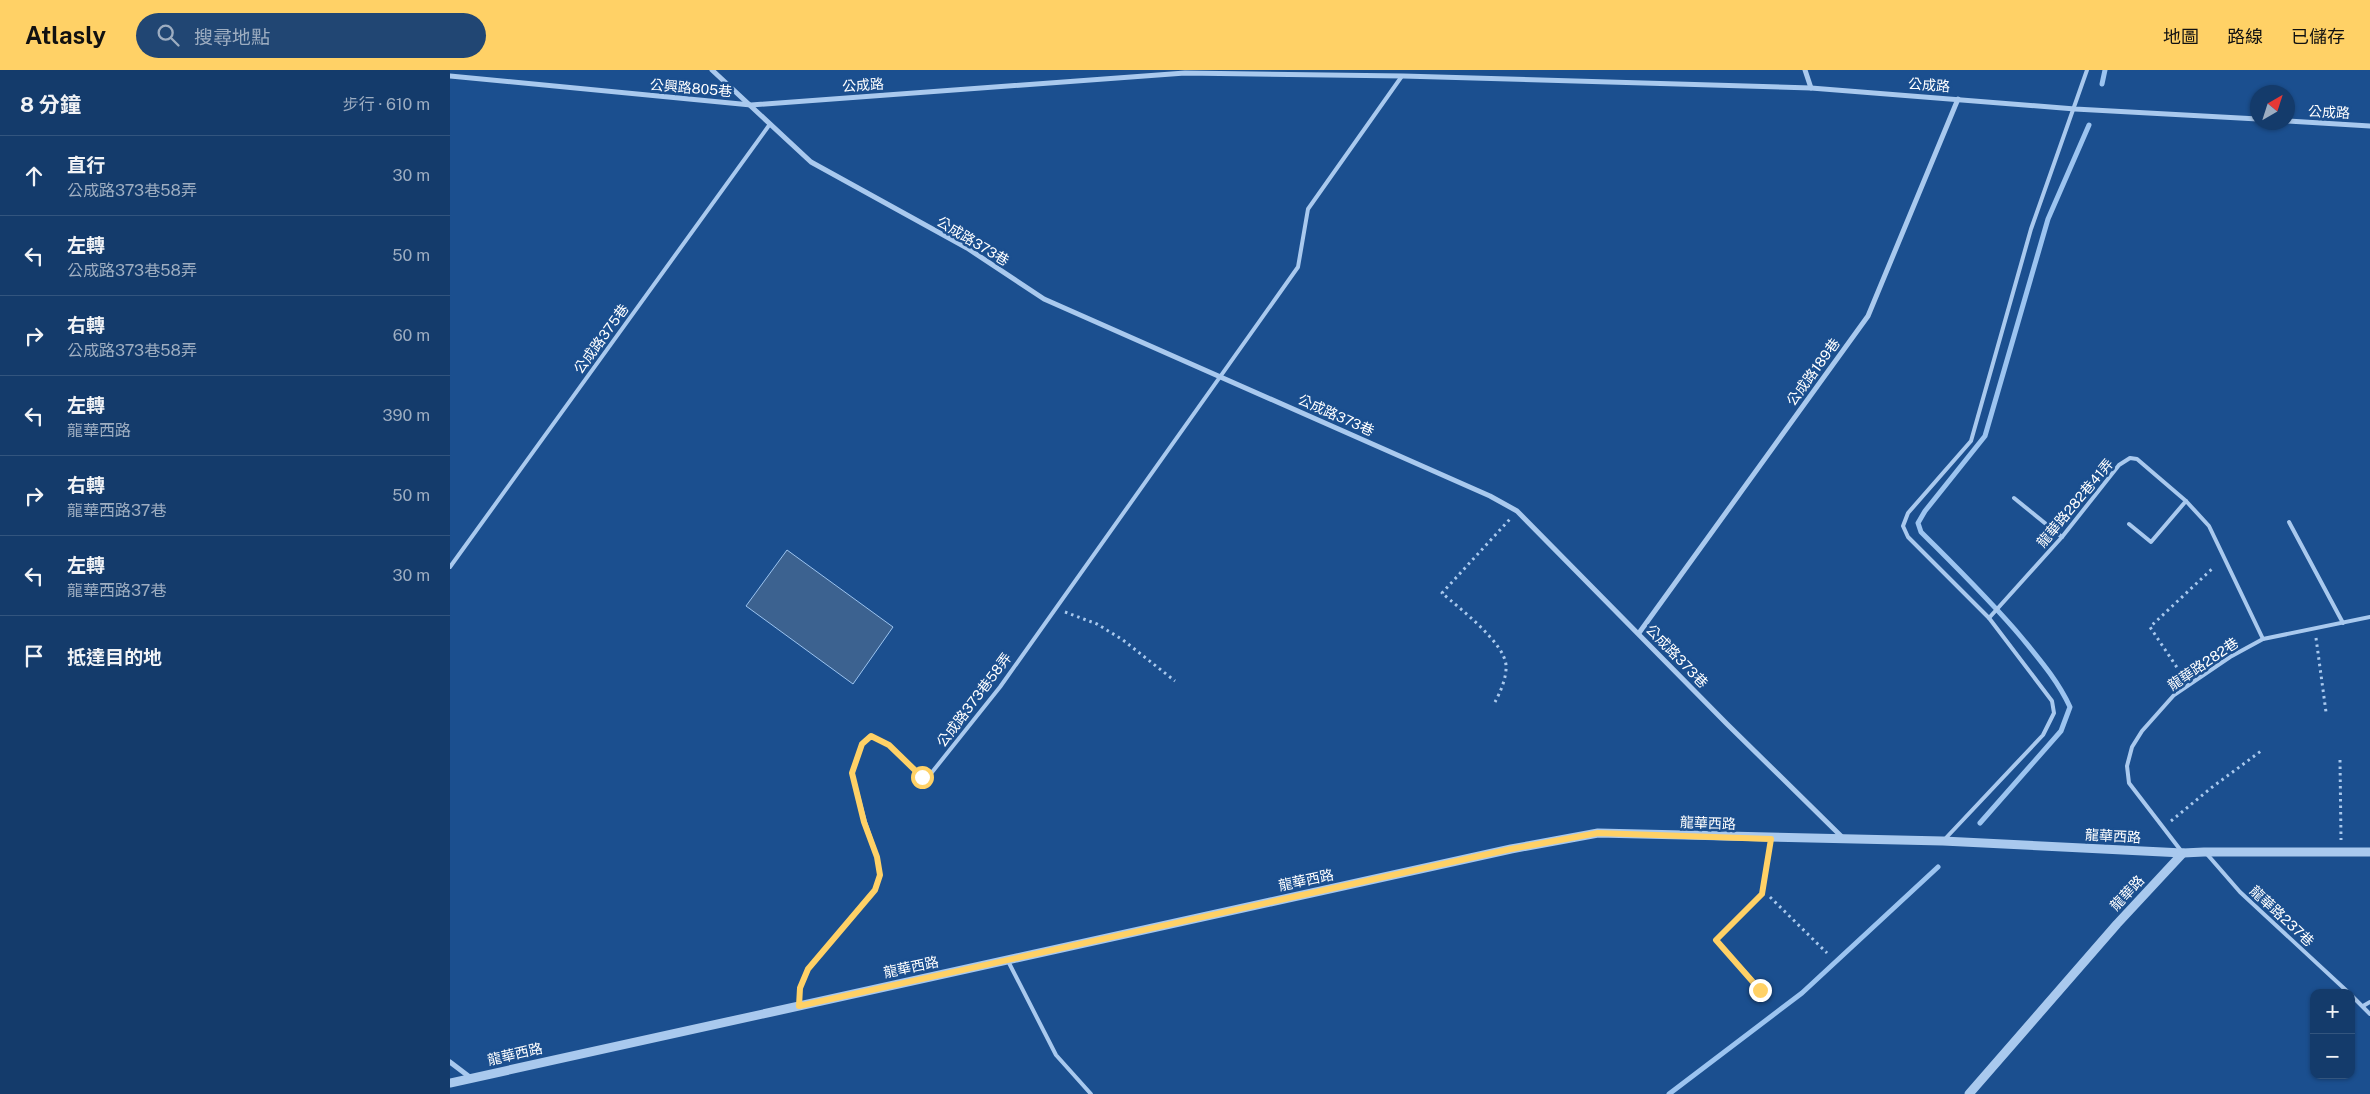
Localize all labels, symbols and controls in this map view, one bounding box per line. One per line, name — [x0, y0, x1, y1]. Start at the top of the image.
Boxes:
search box — [136, 13, 486, 58]
text: Atlasly — [25, 21, 106, 49]
icon: search — [154, 21, 182, 49]
text: 搜尋地點 — [194, 26, 270, 48]
text: 地圖 — [2163, 26, 2199, 47]
text: 路線 — [2227, 26, 2263, 47]
text: 已儲存 — [2291, 26, 2345, 47]
street label: 公興路805巷 — [649, 76, 733, 100]
street label: 公成路 — [841, 76, 885, 94]
street label: 公成路 — [1907, 76, 1951, 94]
north arrow — [2250, 85, 2295, 130]
text: 8 分鐘 — [20, 92, 81, 117]
text: 步行 · 610 m — [343, 95, 430, 114]
street label: 公成路 — [2308, 103, 2350, 121]
text: 直行 — [67, 154, 105, 176]
icon: ahead — [20, 162, 48, 190]
text: 30 m — [393, 166, 430, 185]
text: 公成路373巷58弄 — [67, 181, 197, 200]
street label: 公成路373巷 — [934, 213, 1012, 269]
text: 左轉 — [67, 234, 105, 256]
icon: left — [20, 242, 48, 270]
text: 50 m — [392, 246, 430, 265]
text: 公成路373巷58弄 — [67, 261, 197, 280]
street label: 公成路375巷 — [570, 301, 632, 377]
text: 右轉 — [67, 314, 105, 336]
icon: right — [20, 322, 48, 350]
text: 60 m — [393, 326, 430, 345]
street label: 公成路189巷 — [1783, 335, 1843, 409]
text: 公成路373巷58弄 — [67, 341, 197, 360]
street label: 公成路373巷 — [1296, 391, 1376, 439]
text: 左轉 — [67, 394, 105, 416]
icon: left — [20, 402, 48, 430]
text: 390 m — [383, 406, 430, 425]
text: 龍華西路 — [67, 421, 131, 440]
street label: 龍華路282巷41弄 — [2033, 456, 2117, 550]
text: 右轉 — [67, 474, 105, 496]
icon: right — [20, 482, 48, 510]
text: 50 m — [392, 486, 430, 505]
text: 龍華西路37巷 — [67, 501, 166, 520]
text: 左轉 — [67, 554, 105, 576]
icon: left — [20, 562, 48, 590]
text: 30 m — [393, 566, 430, 585]
text: 龍華西路37巷 — [67, 581, 166, 600]
street label: 公成路373巷 — [1643, 621, 1711, 691]
street label: 龍華路282巷 — [2165, 635, 2241, 693]
icon: arrive — [20, 642, 48, 670]
text: 抵達目的地 — [67, 646, 162, 668]
street label: 公成路373巷58弄 — [933, 650, 1015, 750]
route start — [911, 766, 934, 789]
street label: 龍華西路 — [1680, 814, 1736, 832]
street label: 龍華西路 — [2085, 827, 2141, 845]
street label: 龍華西路 — [1277, 866, 1335, 894]
street label: 龍華路 — [2107, 872, 2147, 914]
street label: 龍華路237巷 — [2247, 882, 2317, 950]
street label: 龍華西路 — [882, 953, 940, 981]
route end — [1749, 979, 1772, 1002]
map controls — [2310, 989, 2355, 1079]
button: + — [2310, 989, 2355, 1034]
button: − — [2310, 1034, 2355, 1079]
street label: 龍華西路 — [486, 1040, 544, 1068]

